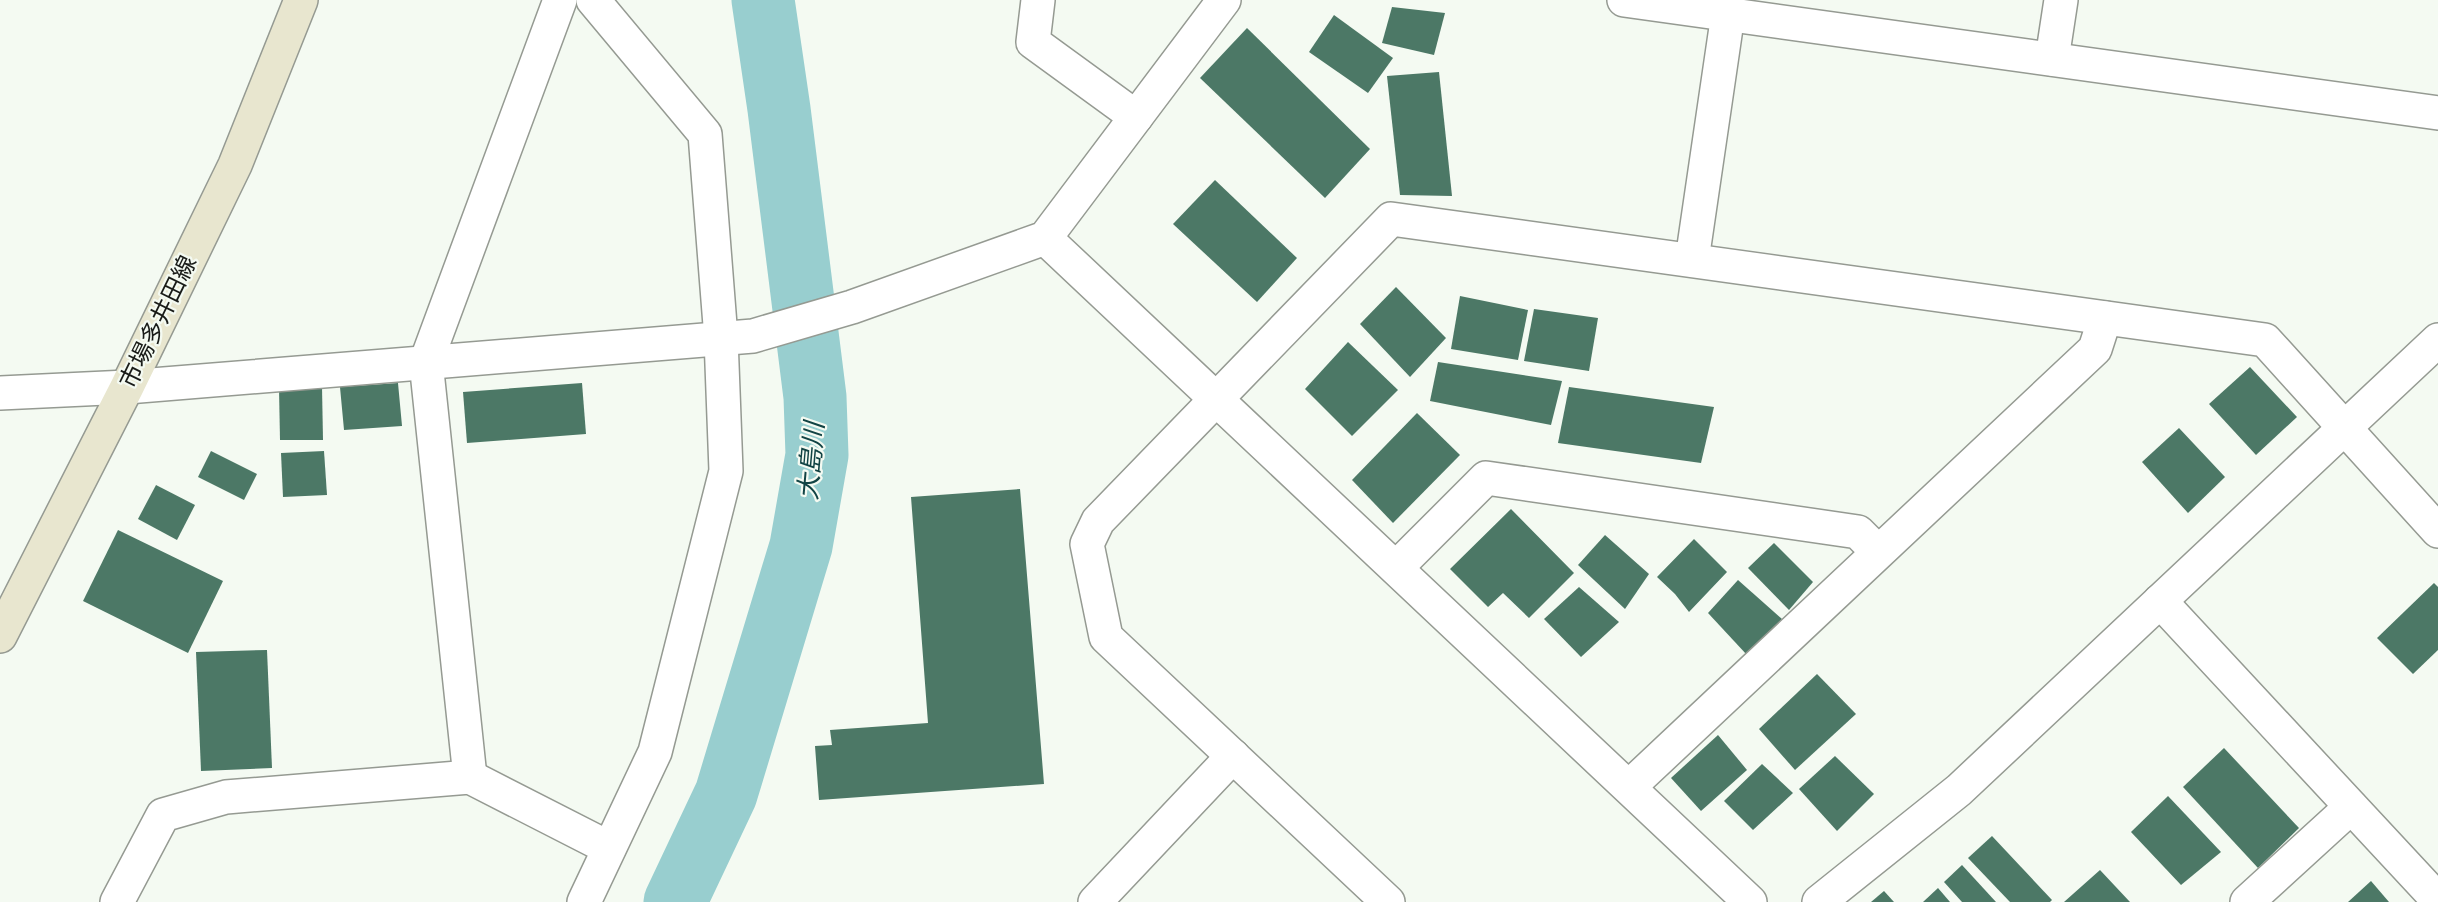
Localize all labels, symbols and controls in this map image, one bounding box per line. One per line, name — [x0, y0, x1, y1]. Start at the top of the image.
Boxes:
street label: 市場多井田線 — [115, 252, 201, 392]
water label: 大島川 — [795, 418, 829, 501]

